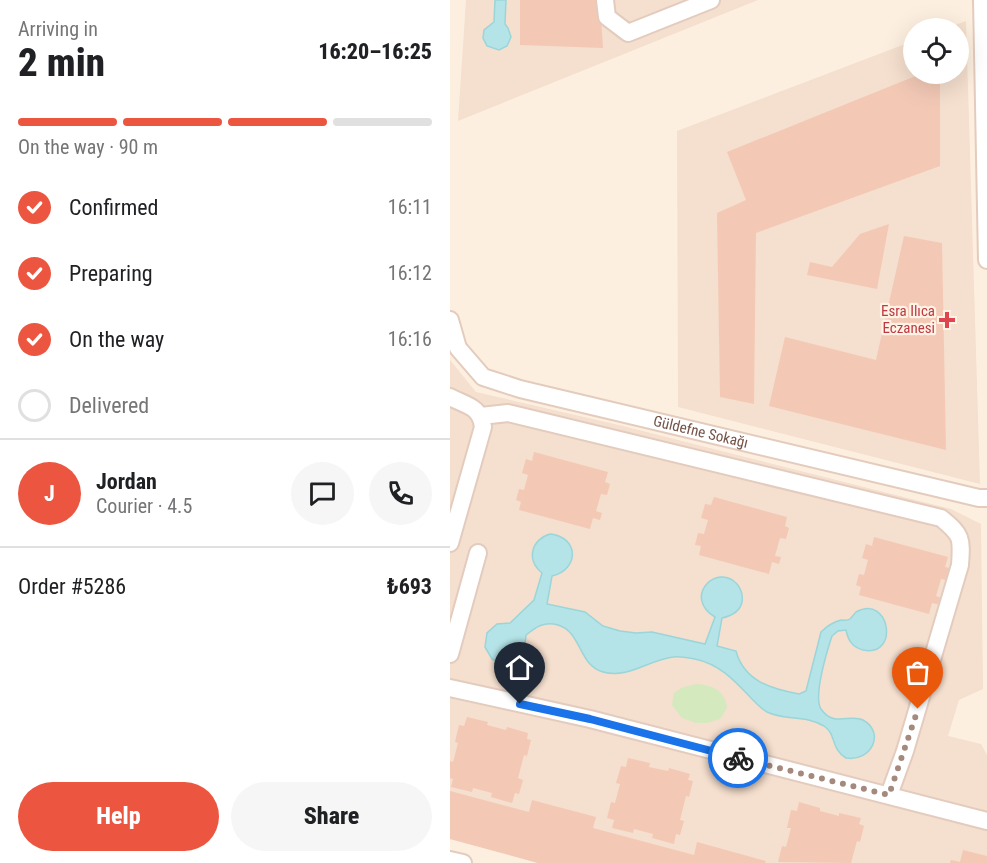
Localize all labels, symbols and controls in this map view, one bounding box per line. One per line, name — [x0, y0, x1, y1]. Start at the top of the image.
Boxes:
text: Arriving in — [18, 17, 98, 41]
map controls — [903, 18, 969, 84]
button: locate — [903, 18, 969, 84]
text: 16:20–16:25 — [318, 39, 432, 64]
text: 2 min — [18, 40, 105, 86]
text: On the way · 90 m — [18, 135, 158, 159]
icon: check — [18, 191, 51, 224]
text: Confirmed — [69, 195, 158, 220]
text: 16:11 — [388, 195, 432, 219]
icon: check — [18, 257, 51, 290]
text: Preparing — [69, 261, 153, 286]
text: 16:12 — [388, 261, 432, 285]
place label: Esra Ilıca Eczanesi — [881, 302, 935, 337]
marker: Esra Ilıca Eczanesi — [940, 313, 954, 327]
icon: check — [18, 323, 51, 356]
text: On the way — [69, 327, 164, 352]
text: 16:16 — [388, 327, 432, 351]
text: Delivered — [69, 393, 149, 418]
street label: Güldefne Sokağı — [652, 412, 750, 452]
button: chat — [291, 462, 354, 525]
button: phone — [369, 462, 432, 525]
text: Jordan — [96, 469, 157, 494]
text: J — [44, 481, 55, 506]
text: Courier · 4.5 — [96, 494, 192, 518]
text: Order #5286 — [18, 574, 126, 599]
text: ₺693 — [387, 574, 432, 599]
pin — [494, 642, 545, 704]
pin — [892, 647, 943, 709]
icon: home — [503, 651, 536, 684]
icon: bag — [901, 656, 934, 689]
courier — [708, 728, 768, 788]
icon: bike — [722, 742, 755, 775]
button: Help — [18, 782, 219, 851]
button: Share — [231, 782, 432, 851]

